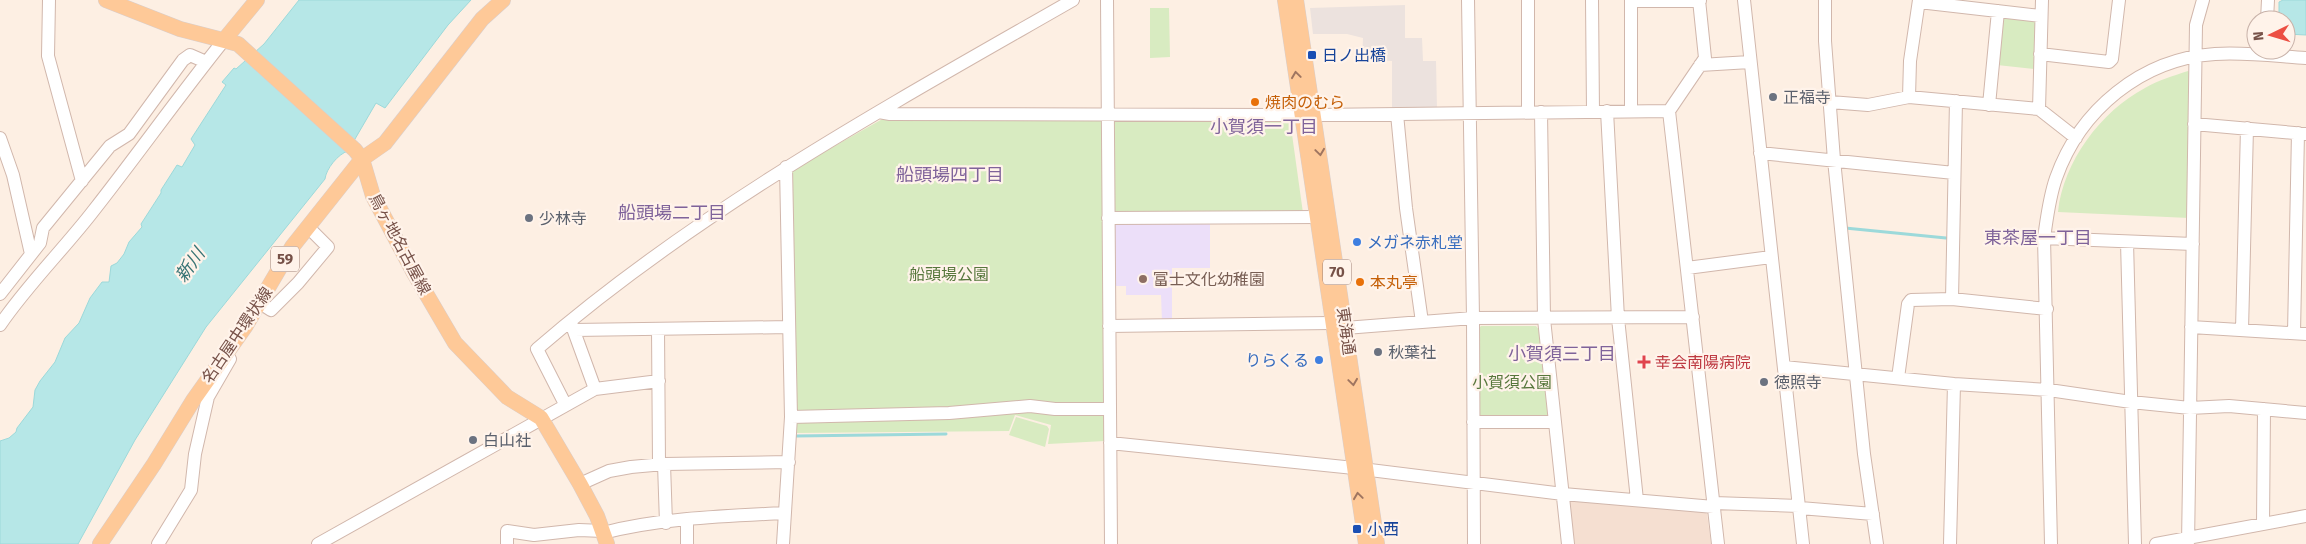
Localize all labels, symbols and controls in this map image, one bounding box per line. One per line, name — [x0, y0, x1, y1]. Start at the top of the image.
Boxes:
north arrow — [2246, 10, 2296, 60]
text: N — [2250, 31, 2267, 41]
place label: 日ノ出橋 — [1322, 46, 1386, 65]
marker: 日ノ出橋 — [1306, 49, 1318, 61]
one-way arrow — [1291, 71, 1301, 80]
place label: 正福寺 — [1783, 88, 1831, 107]
marker: 正福寺 — [1767, 91, 1779, 103]
place label: 焼肉のむら — [1265, 93, 1345, 112]
marker: 焼肉のむら — [1249, 96, 1261, 108]
district label: 小賀須一丁目 — [1210, 116, 1318, 138]
one-way arrow — [1314, 148, 1325, 156]
district label: 船頭場四丁目 — [896, 164, 1004, 186]
street label: 鳥ヶ地名古屋線 — [365, 190, 435, 298]
district label: 船頭場二丁目 — [618, 202, 726, 224]
place label: 少林寺 — [539, 209, 587, 228]
marker: 少林寺 — [523, 212, 535, 224]
district label: 東茶屋一丁目 — [1984, 227, 2092, 249]
place label: メガネ赤札堂 — [1367, 233, 1463, 252]
marker: メガネ赤札堂 — [1351, 236, 1363, 248]
water label: 新川 — [171, 242, 210, 286]
road number: 59 — [271, 246, 299, 272]
road number: 70 — [1323, 260, 1351, 284]
park label: 船頭場公園 — [909, 265, 989, 284]
place label: 富士文化幼稚園 — [1153, 270, 1265, 289]
marker: 富士文化幼稚園 — [1137, 273, 1149, 285]
place label: 本丸亭 — [1370, 273, 1418, 292]
marker: 本丸亭 — [1354, 276, 1366, 288]
street label: 名古屋中環状線 — [198, 283, 276, 387]
street label: 東海通 — [1333, 306, 1359, 356]
place label: 秋葉社 — [1388, 343, 1436, 362]
district label: 小賀須三丁目 — [1508, 343, 1616, 365]
marker: 秋葉社 — [1372, 346, 1384, 358]
place label: りらくる — [1245, 351, 1309, 370]
place label: 幸会南陽病院 — [1655, 353, 1751, 372]
marker: りらくる — [1313, 354, 1325, 366]
marker: 幸会南陽病院 — [1637, 355, 1651, 369]
park label: 小賀須公園 — [1472, 373, 1552, 392]
place label: 徳照寺 — [1774, 373, 1822, 392]
marker: 徳照寺 — [1758, 376, 1770, 388]
one-way arrow — [1348, 378, 1358, 386]
place label: 白山社 — [483, 431, 531, 450]
marker: 白山社 — [467, 434, 479, 446]
one-way arrow — [1354, 491, 1364, 500]
place label: 小西 — [1367, 520, 1399, 539]
marker: 小西 — [1351, 523, 1363, 535]

